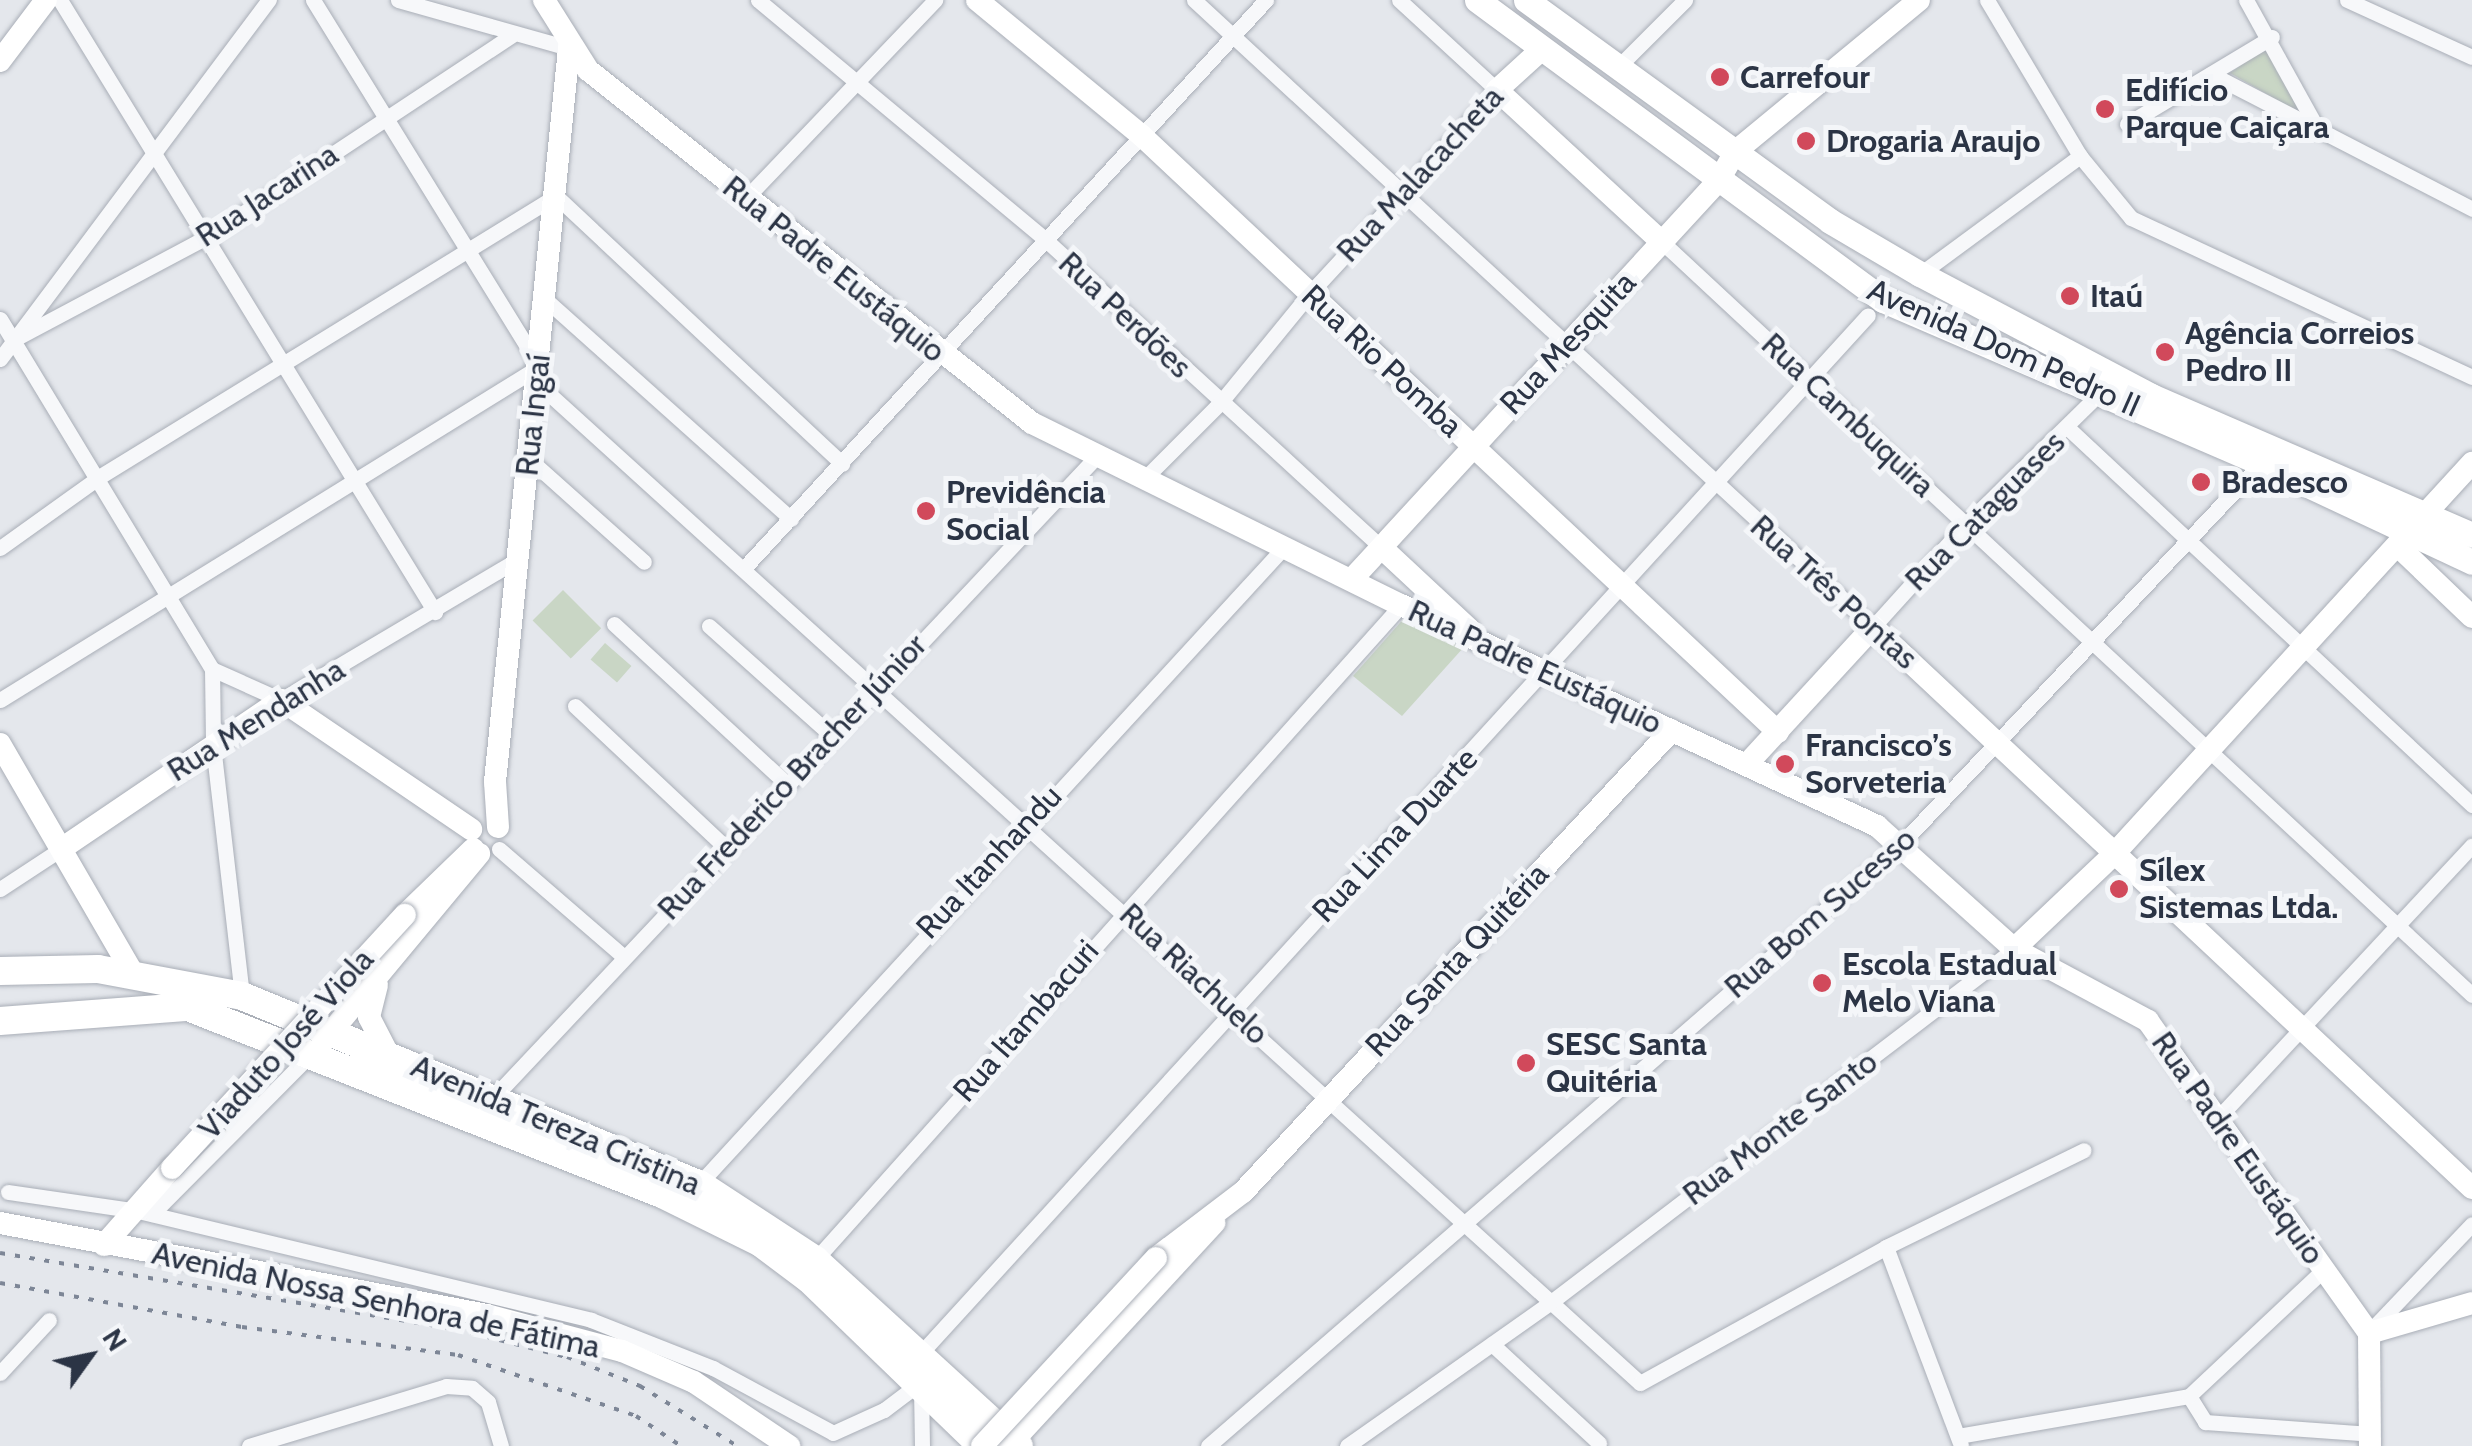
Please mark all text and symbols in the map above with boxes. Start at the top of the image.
place label: Carrefour [1740,58,1870,96]
marker: Carrefour [1709,66,1731,88]
place label: Edifício Parque Caiçara [2125,72,2329,147]
street label: Rua Malacacheta [1329,78,1511,270]
marker: Edifício Parque Caiçara [2094,98,2116,120]
place label: Drogaria Araujo [1826,122,2040,160]
marker: Drogaria Araujo [1795,130,1817,152]
street label: Rua Jacarina [189,135,345,255]
street label: Rua Padre Eustáquio [715,168,953,370]
street label: Rua Perdões [1051,244,1199,386]
street label: Rua Mesquita [1492,264,1644,422]
street label: Avenida Dom Pedro II [1862,271,2146,425]
street label: Rua Rio Pomba [1294,277,1470,445]
place label: Itaú [2090,277,2143,315]
marker: Itaú [2059,285,2081,307]
place label: Agência Correios Pedro II [2185,315,2414,390]
street label: Rua Cambuquira [1754,325,1942,505]
marker: Agência Correios Pedro II [2154,341,2176,363]
street label: Rua Ingaí [508,352,558,478]
street label: Rua Cataguases [1897,423,2073,599]
place label: Bradesco [2221,463,2348,501]
marker: Bradesco [2190,471,2212,493]
place label: Previdência Social [946,474,1106,549]
marker: Previdência Social [915,500,937,522]
street label: Rua Três Pontas [1743,507,1925,677]
street label: Rua Padre Eustáquio [1402,592,1668,742]
street label: Rua Frederico Bracher Júnior [650,626,934,928]
street label: Rua Mendanha [160,650,352,790]
place label: Francisco’s Sorveteria [1805,727,1952,802]
street label: Rua Lima Duarte [1305,740,1485,930]
marker: Francisco’s Sorveteria [1774,753,1796,775]
street label: Rua Itanhandu [908,778,1070,946]
street label: Rua Bom Sucesso [1717,820,1923,1006]
place label: Sílex Sistemas Ltda. [2139,852,2338,927]
street label: Rua Santa Quitéria [1358,855,1556,1065]
marker: Sílex Sistemas Ltda. [2108,878,2130,900]
street label: Rua Riachuelo [1112,895,1276,1053]
street label: Rua Itambacuri [945,932,1107,1110]
street label: Viaduto José Viola [190,941,382,1147]
place label: Escola Estadual Melo Viana [1842,946,2057,1021]
marker: Escola Estadual Melo Viana [1811,972,1833,994]
street label: Rua Padre Eustáquio [2143,1024,2333,1272]
place label: SESC Santa Quitéria [1546,1026,1707,1101]
street label: Rua Monte Santo [1675,1042,1885,1214]
street label: Avenida Tereza Cristina [406,1047,706,1203]
marker: SESC Santa Quitéria [1515,1052,1537,1074]
street label: Avenida Nossa Senhora de Fátima [149,1234,603,1366]
north arrow [40,1306,140,1406]
text: N [96,1322,135,1357]

